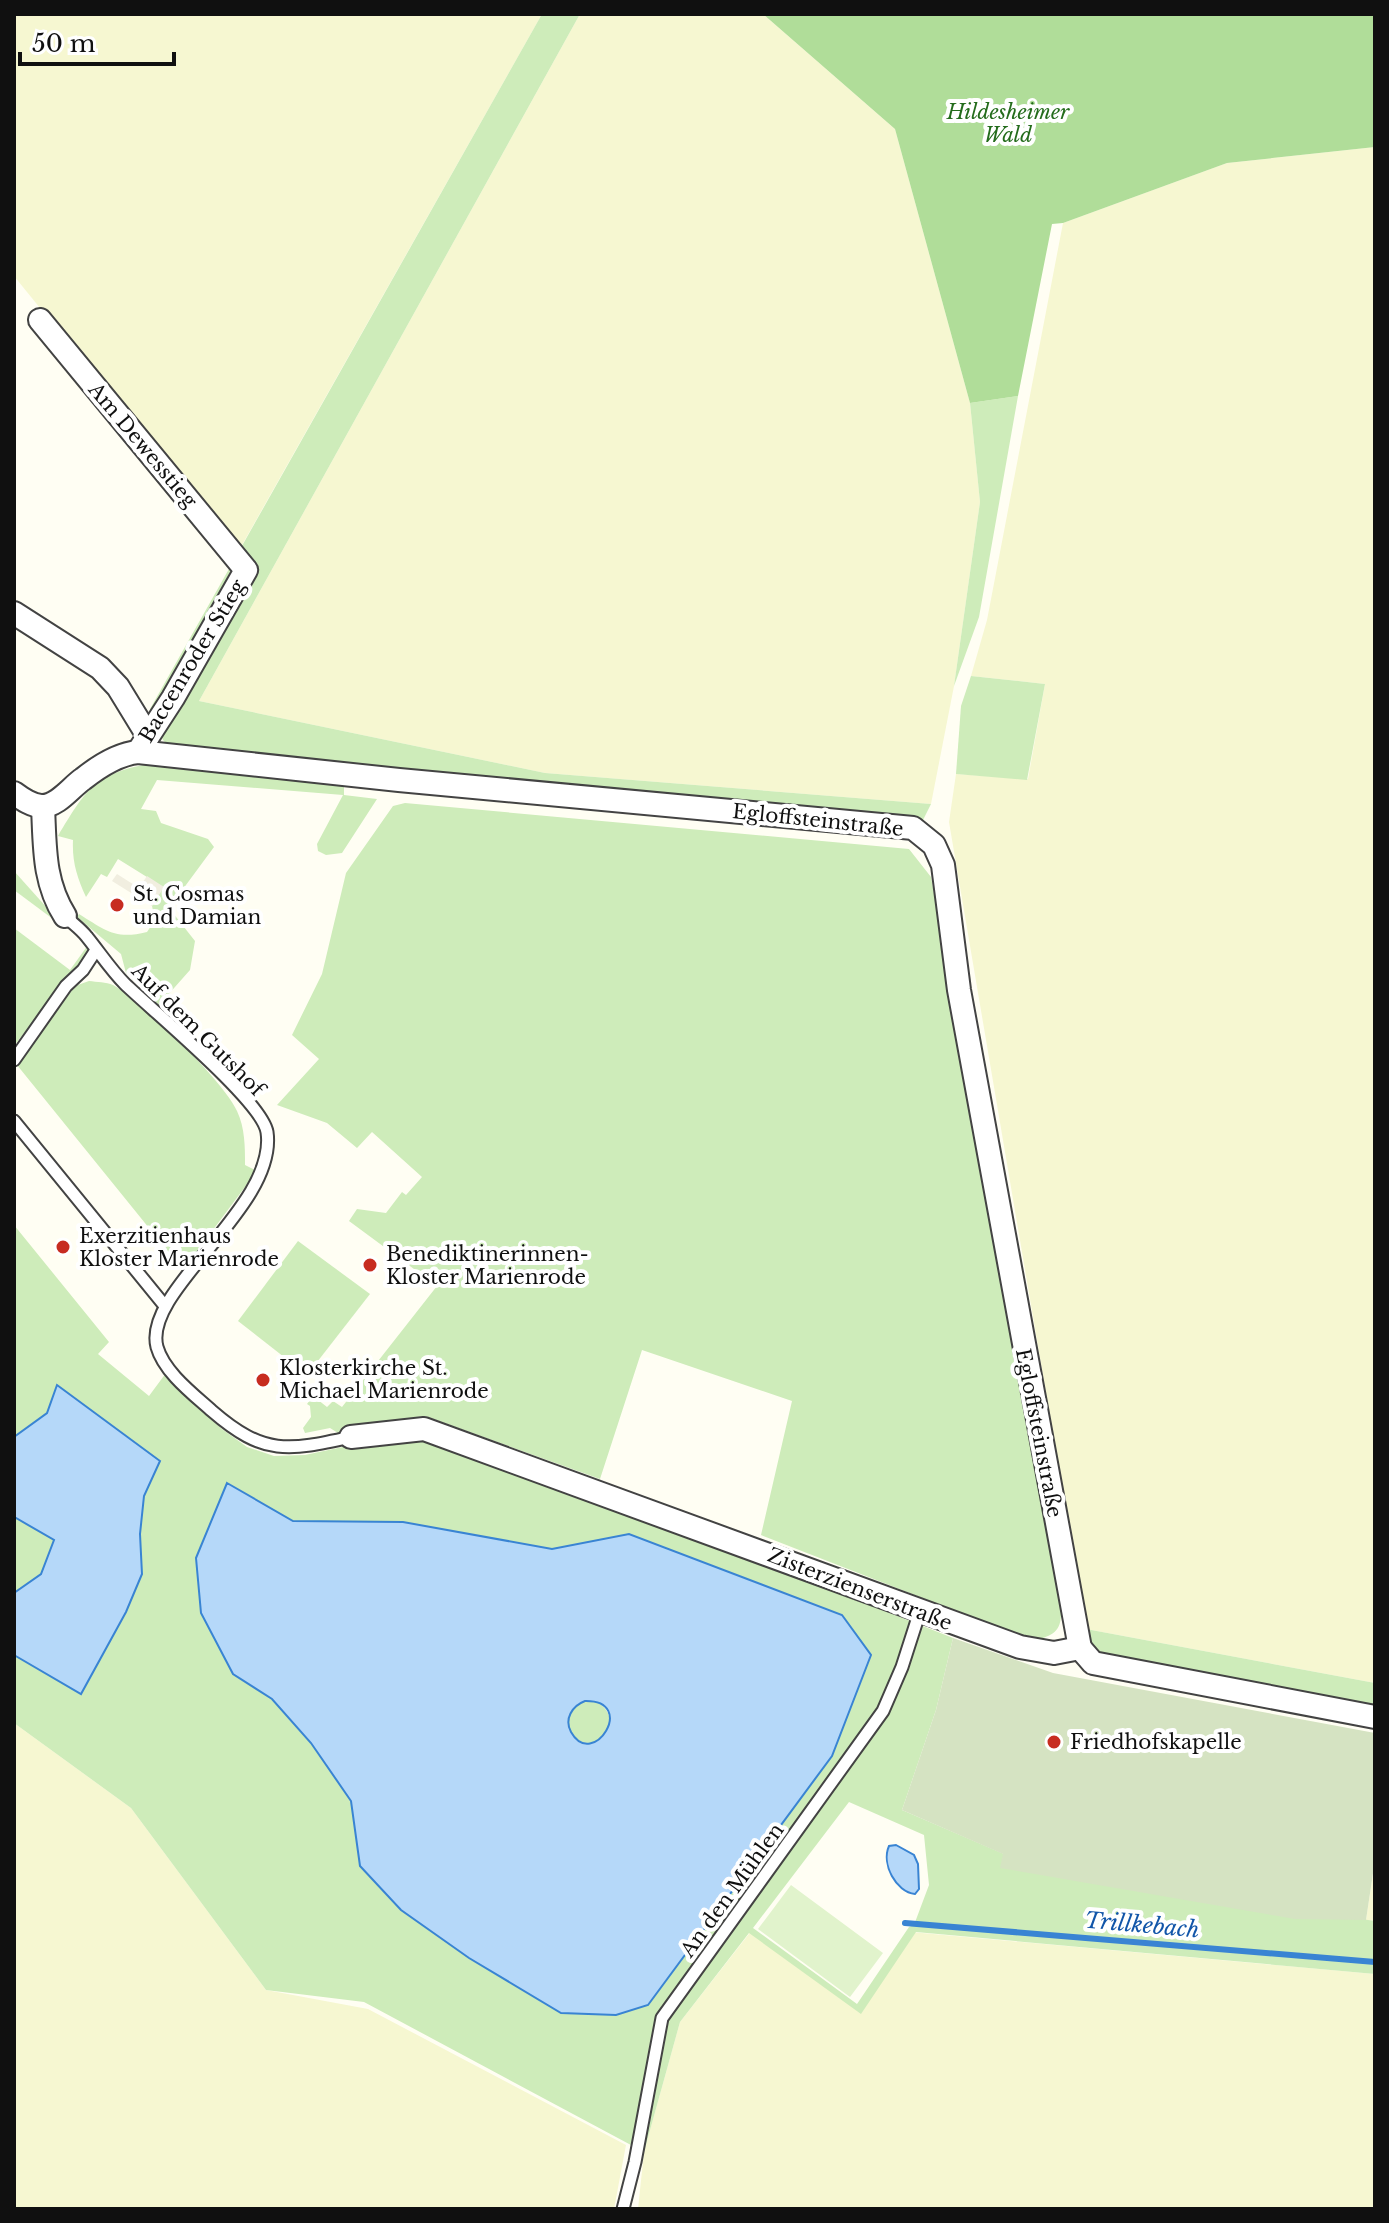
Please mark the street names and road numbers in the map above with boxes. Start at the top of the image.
street label: Am Dewesstieg [83,377,203,513]
street label: Baccenroder Stieg [134,574,251,747]
street label: Egloffsteinstraße [731,799,905,841]
street label: Auf dem Gutshof [126,958,271,1103]
street label: Egloffsteinstraße [1011,1346,1067,1520]
street label: Zisterzienserstraße [764,1543,956,1635]
street label: An den Mühlen [675,1818,789,1962]

